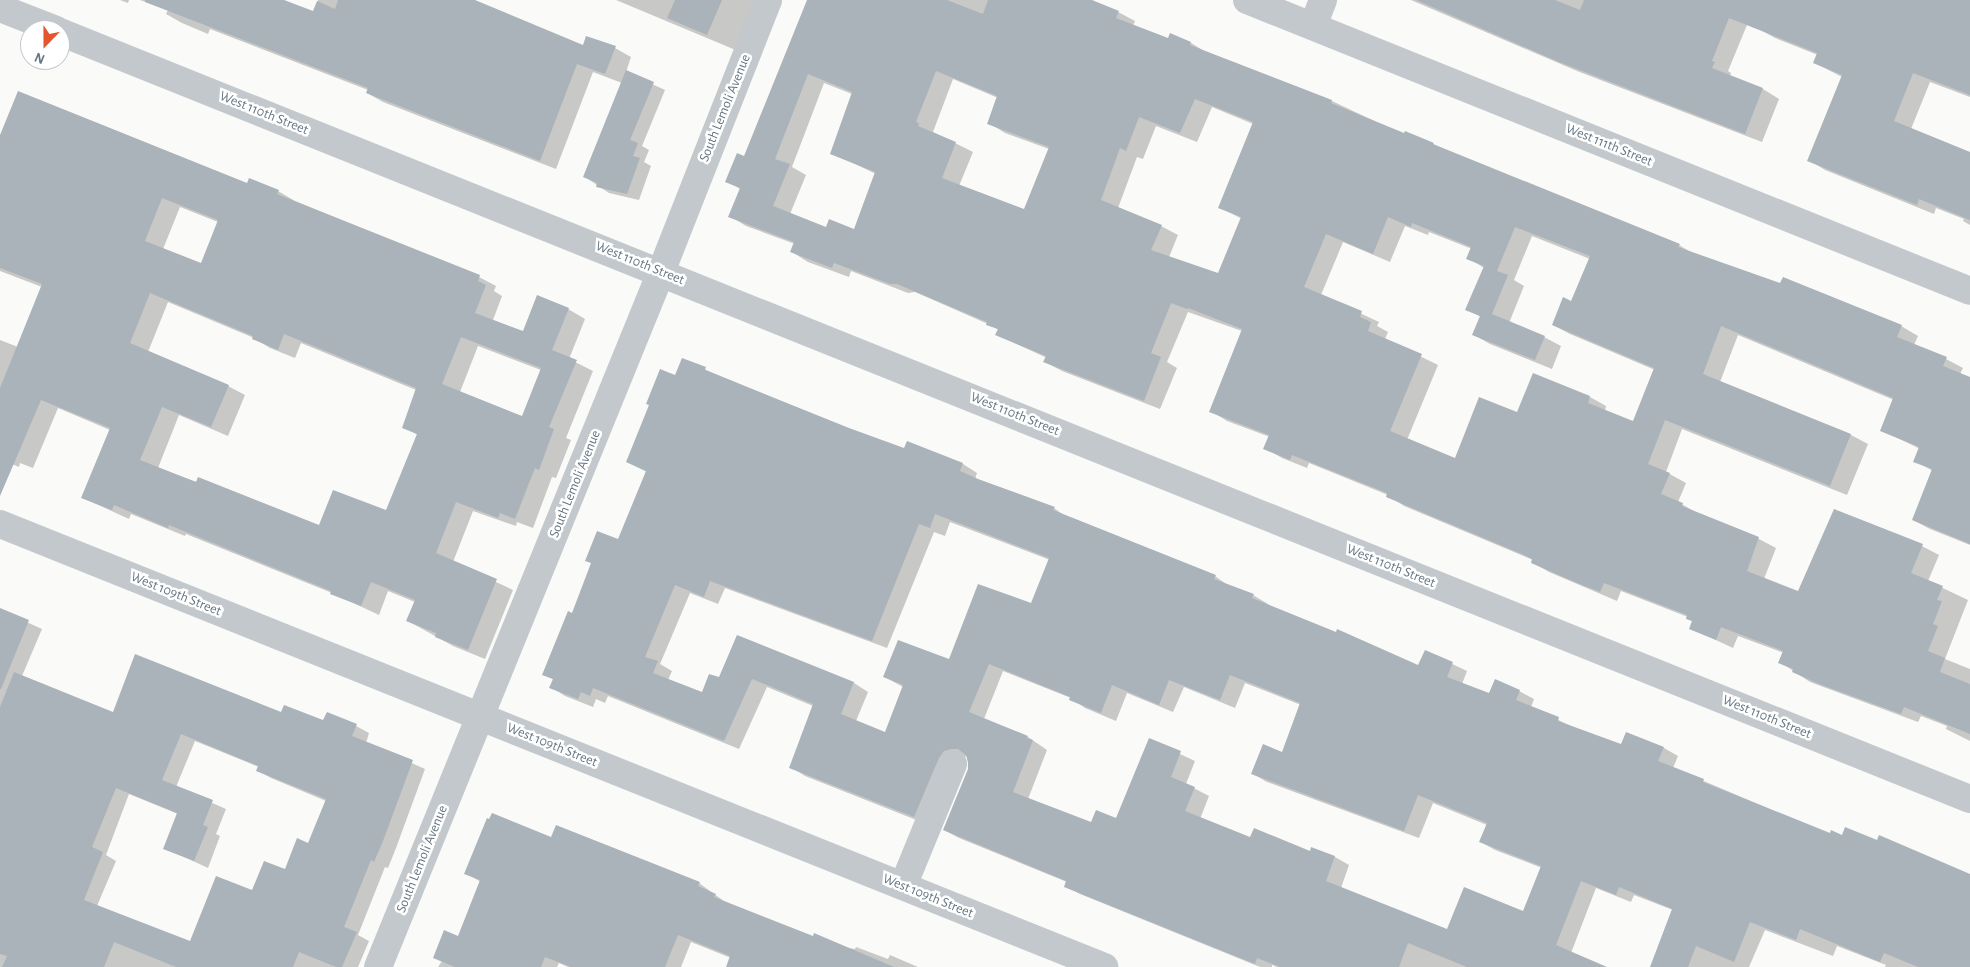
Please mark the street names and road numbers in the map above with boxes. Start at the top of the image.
street label: South Lemoli Avenue [696,52,754,164]
street label: West 110th Street [217,88,311,138]
street label: West 111th Street [1563,120,1655,170]
street label: West 110th Street [593,238,687,288]
street label: West 110th Street [968,389,1062,439]
street label: South Lemoli Avenue [546,428,604,540]
street label: West 110th Street [1344,541,1438,591]
street label: West 109th Street [128,568,224,620]
street label: West 110th Street [1720,692,1814,742]
street label: West 109th Street [504,719,600,771]
street label: South Lemoli Avenue [393,803,451,915]
street label: West 109th Street [880,870,976,922]

